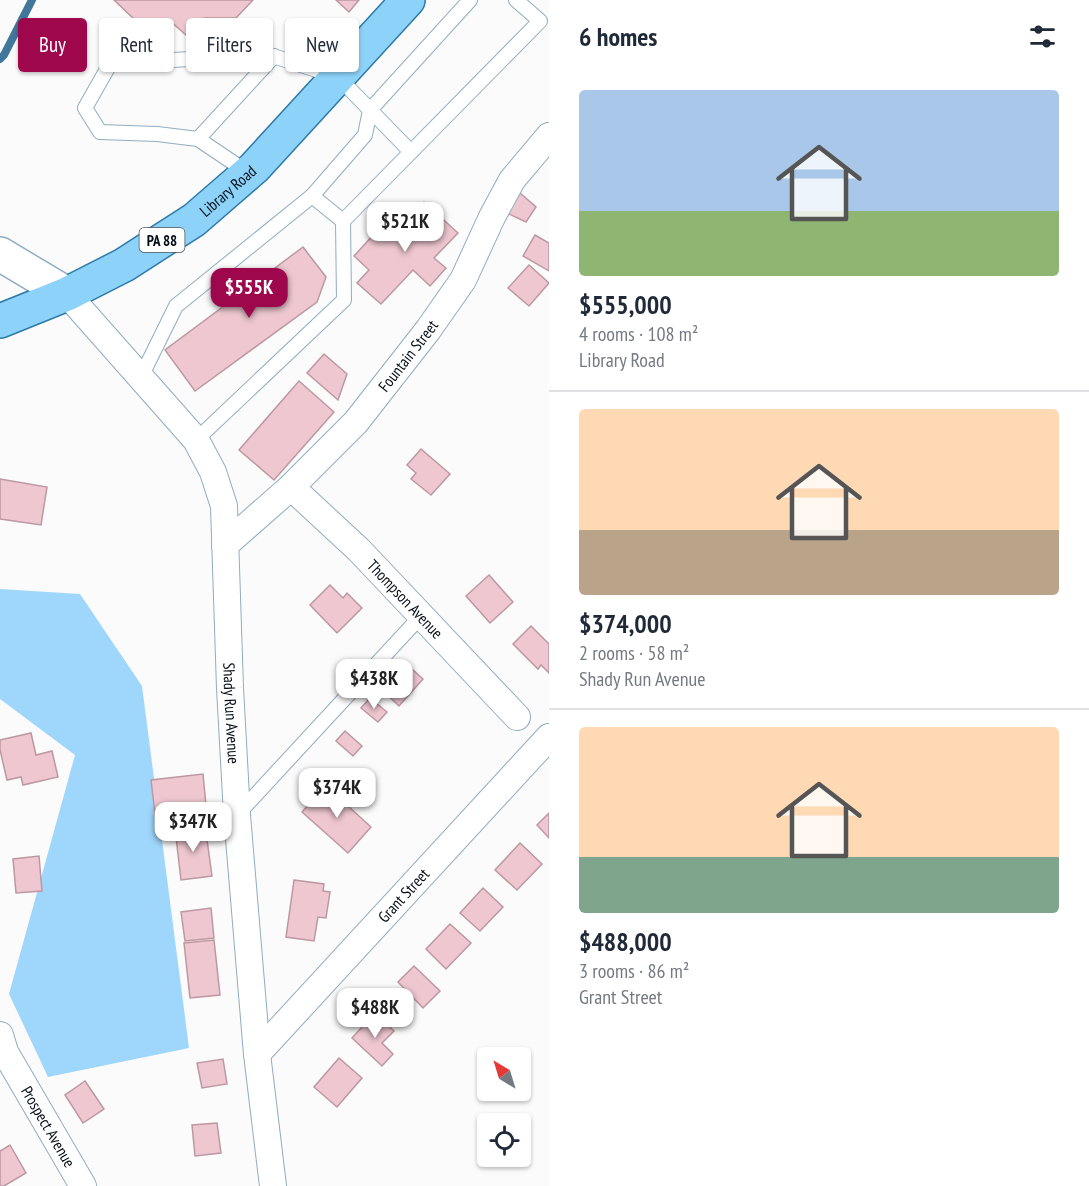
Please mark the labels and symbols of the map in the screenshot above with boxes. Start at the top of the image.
street label: Library Road [195,161,260,221]
pin: $521K [363,202,447,253]
road number: PA 88 [140,228,184,252]
pin: $555K [207,268,291,319]
street label: Fountain Street [374,316,442,395]
street label: Thompson Avenue [363,555,447,643]
pin: $438K [332,659,416,710]
street label: Shady Run Avenue [219,662,244,764]
pin: $374K [295,768,379,819]
pin: $347K [151,802,235,853]
street label: Grant Street [373,863,434,926]
pin: $488K [333,988,417,1039]
north arrow [477,1047,531,1101]
street label: Prospect Avenue [17,1082,80,1171]

